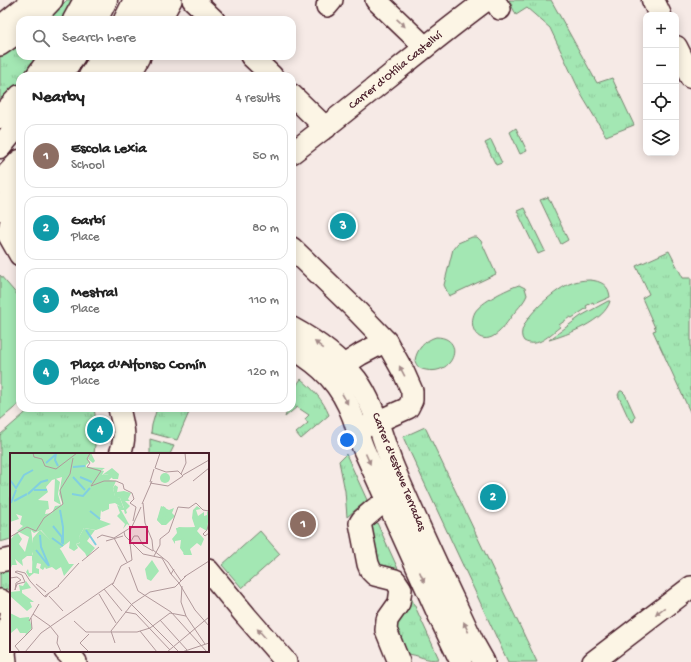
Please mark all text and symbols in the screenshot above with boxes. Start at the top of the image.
map controls [643,12,679,156]
button: + [643,12,679,48]
search box [16,16,296,60]
one-way arrow [396,19,406,28]
icon: search [30,27,52,49]
text: Search here [62,29,136,47]
street label: Carrer d'Otília Castellví [346,29,446,113]
button: − [643,48,679,84]
button: locate [643,84,679,120]
text: Nearby [32,88,85,108]
text: 4 results [236,91,280,106]
button: layers [643,120,679,156]
text: Escola Lexia [71,140,147,158]
text: 1 [43,149,49,164]
text: 50 m [252,149,279,164]
text: School [71,158,105,173]
pin: 3 [330,211,356,241]
text: Garbí [71,212,105,230]
text: 2 [43,221,49,236]
text: 80 m [252,221,279,236]
text: Place [71,230,99,245]
text: Mestral [71,284,118,302]
text: 3 [43,293,49,308]
text: 110 m [249,293,279,308]
text: Place [71,302,99,317]
one-way arrow [313,341,324,349]
text: Plaça d'Alfonso Comín [71,356,206,374]
text: 4 [43,365,49,380]
text: 120 m [248,365,279,380]
one-way arrow [399,365,406,377]
text: Place [71,374,99,389]
one-way arrow [341,393,348,405]
street label: Carrer d'Esteve Terradas [368,411,428,534]
pin: 4 [87,415,113,445]
your location [337,430,357,450]
inset map [10,453,209,652]
one-way arrow [365,453,371,464]
pin: 2 [480,482,506,512]
pin: 1 [290,509,316,539]
one-way arrow [419,572,425,584]
one-way arrow [655,607,665,615]
one-way arrow [463,622,469,633]
one-way arrow [256,628,265,638]

